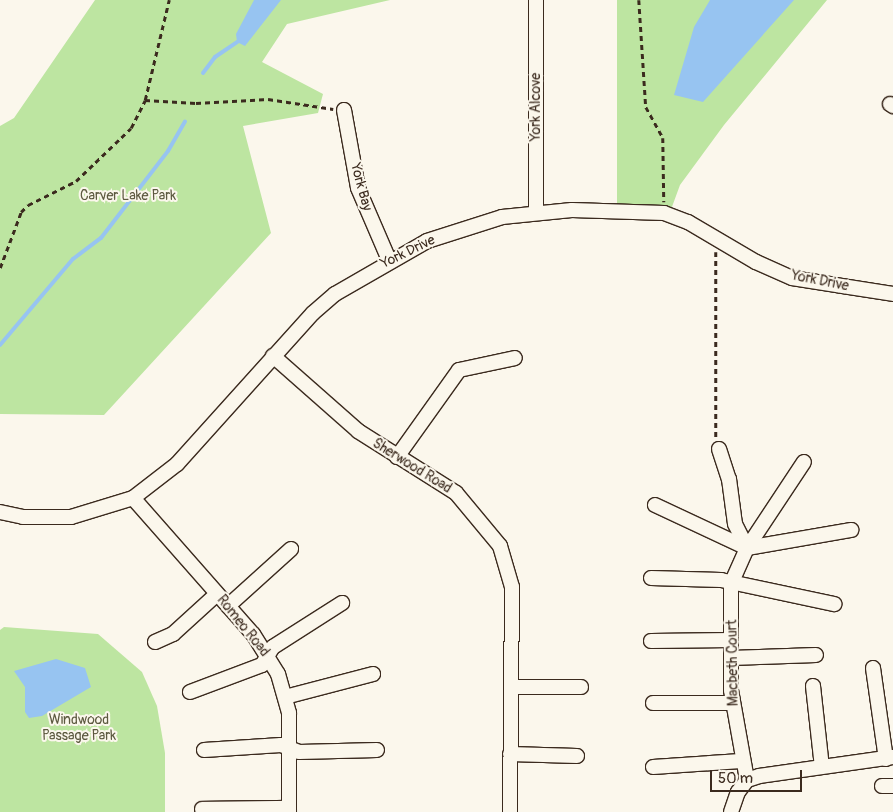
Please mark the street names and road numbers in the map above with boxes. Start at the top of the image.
street label: York Alcove [528,73,544,141]
street label: York Bay [347,161,375,213]
street label: York Drive [378,232,438,272]
street label: York Drive [790,267,850,295]
street label: Sherwood Road [369,435,455,497]
street label: Romeo Road [213,592,273,660]
street label: Macbeth Court [724,620,742,706]

